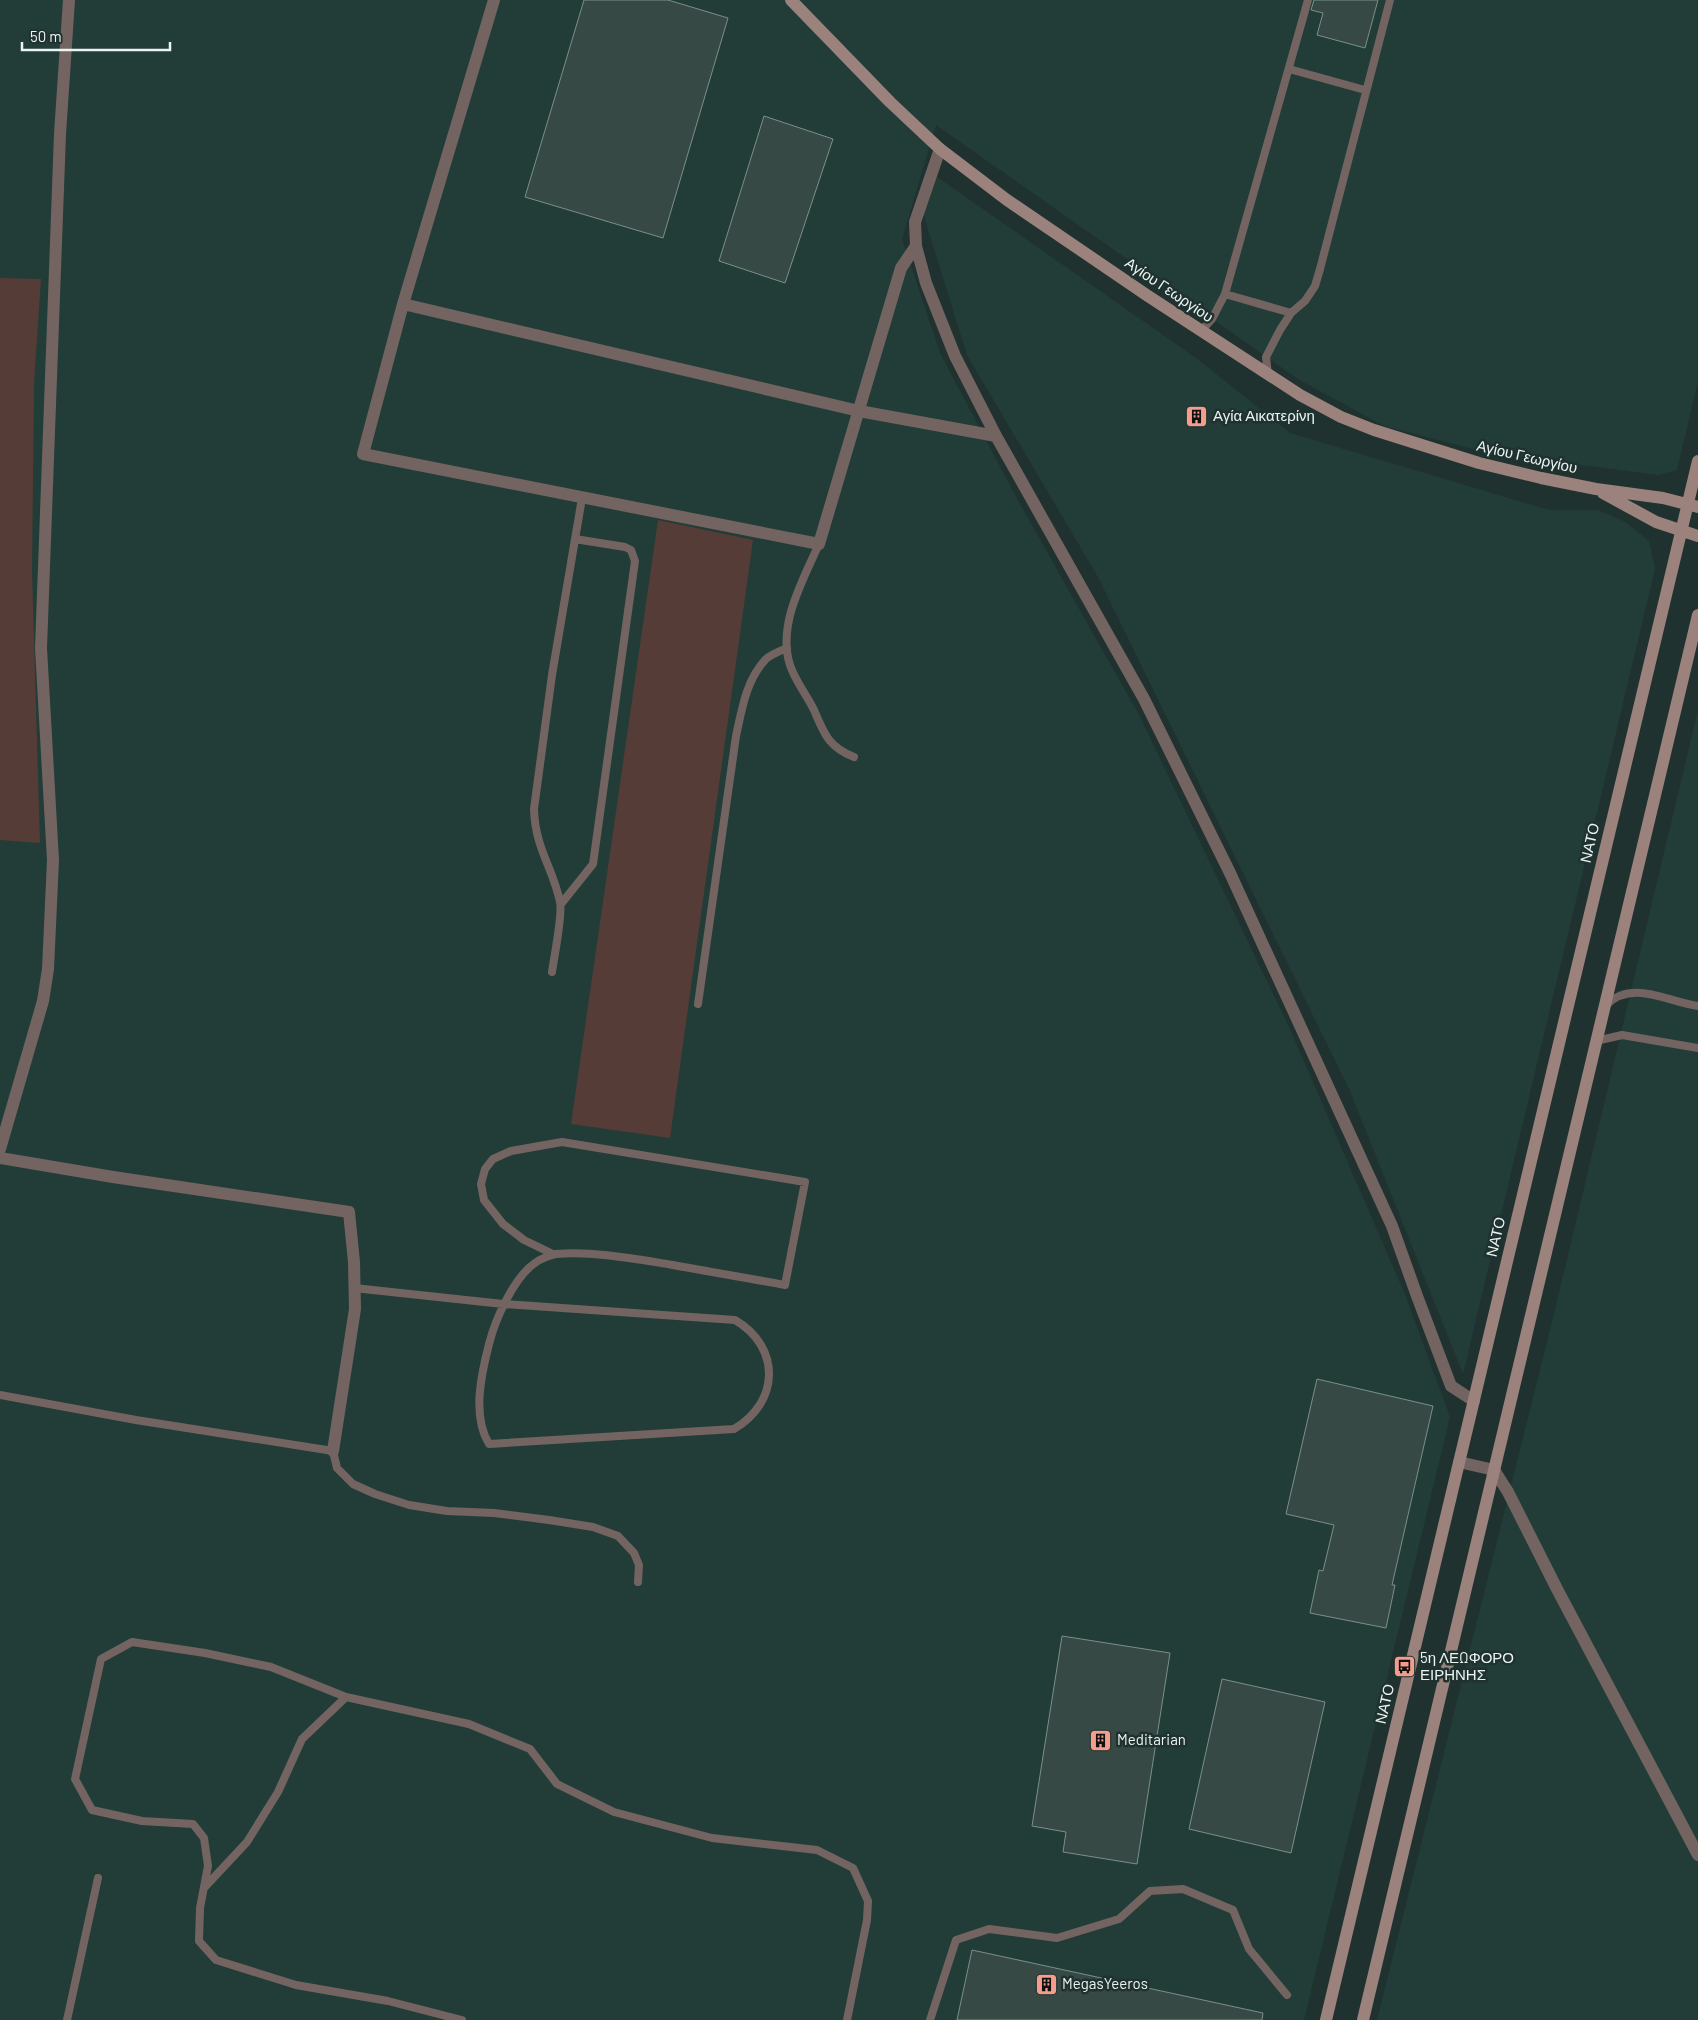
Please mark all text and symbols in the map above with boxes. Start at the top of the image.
scale bar [22,20,170,52]
text: 50 m [30,27,62,45]
street label: Αγίου Γεωργίου [1122,253,1217,325]
building icon: Αγία Αικατερίνη [1185,404,1209,428]
place label: Αγία Αικατερίνη [1213,406,1315,424]
street label: Αγίου Γεωργίου [1475,436,1579,476]
street label: ΝΑΤΟ [1576,821,1602,864]
street label: ΝΑΤΟ [1482,1215,1508,1258]
place label: 5η ΛΕΩΦΟΡΟ ΕΙΡΗΝΗΣ [1420,1648,1514,1683]
bus stop icon: 5η ΛΕΩΦΟΡΟ ΕΙΡΗΝΗΣ [1392,1655,1416,1679]
street label: ΝΑΤΟ [1371,1682,1397,1725]
building icon: Meditarian [1089,1728,1113,1752]
place label: Meditarian [1117,1730,1186,1748]
building icon: MegasYeeros [1034,1972,1058,1996]
place label: MegasYeeros [1062,1974,1148,1992]

